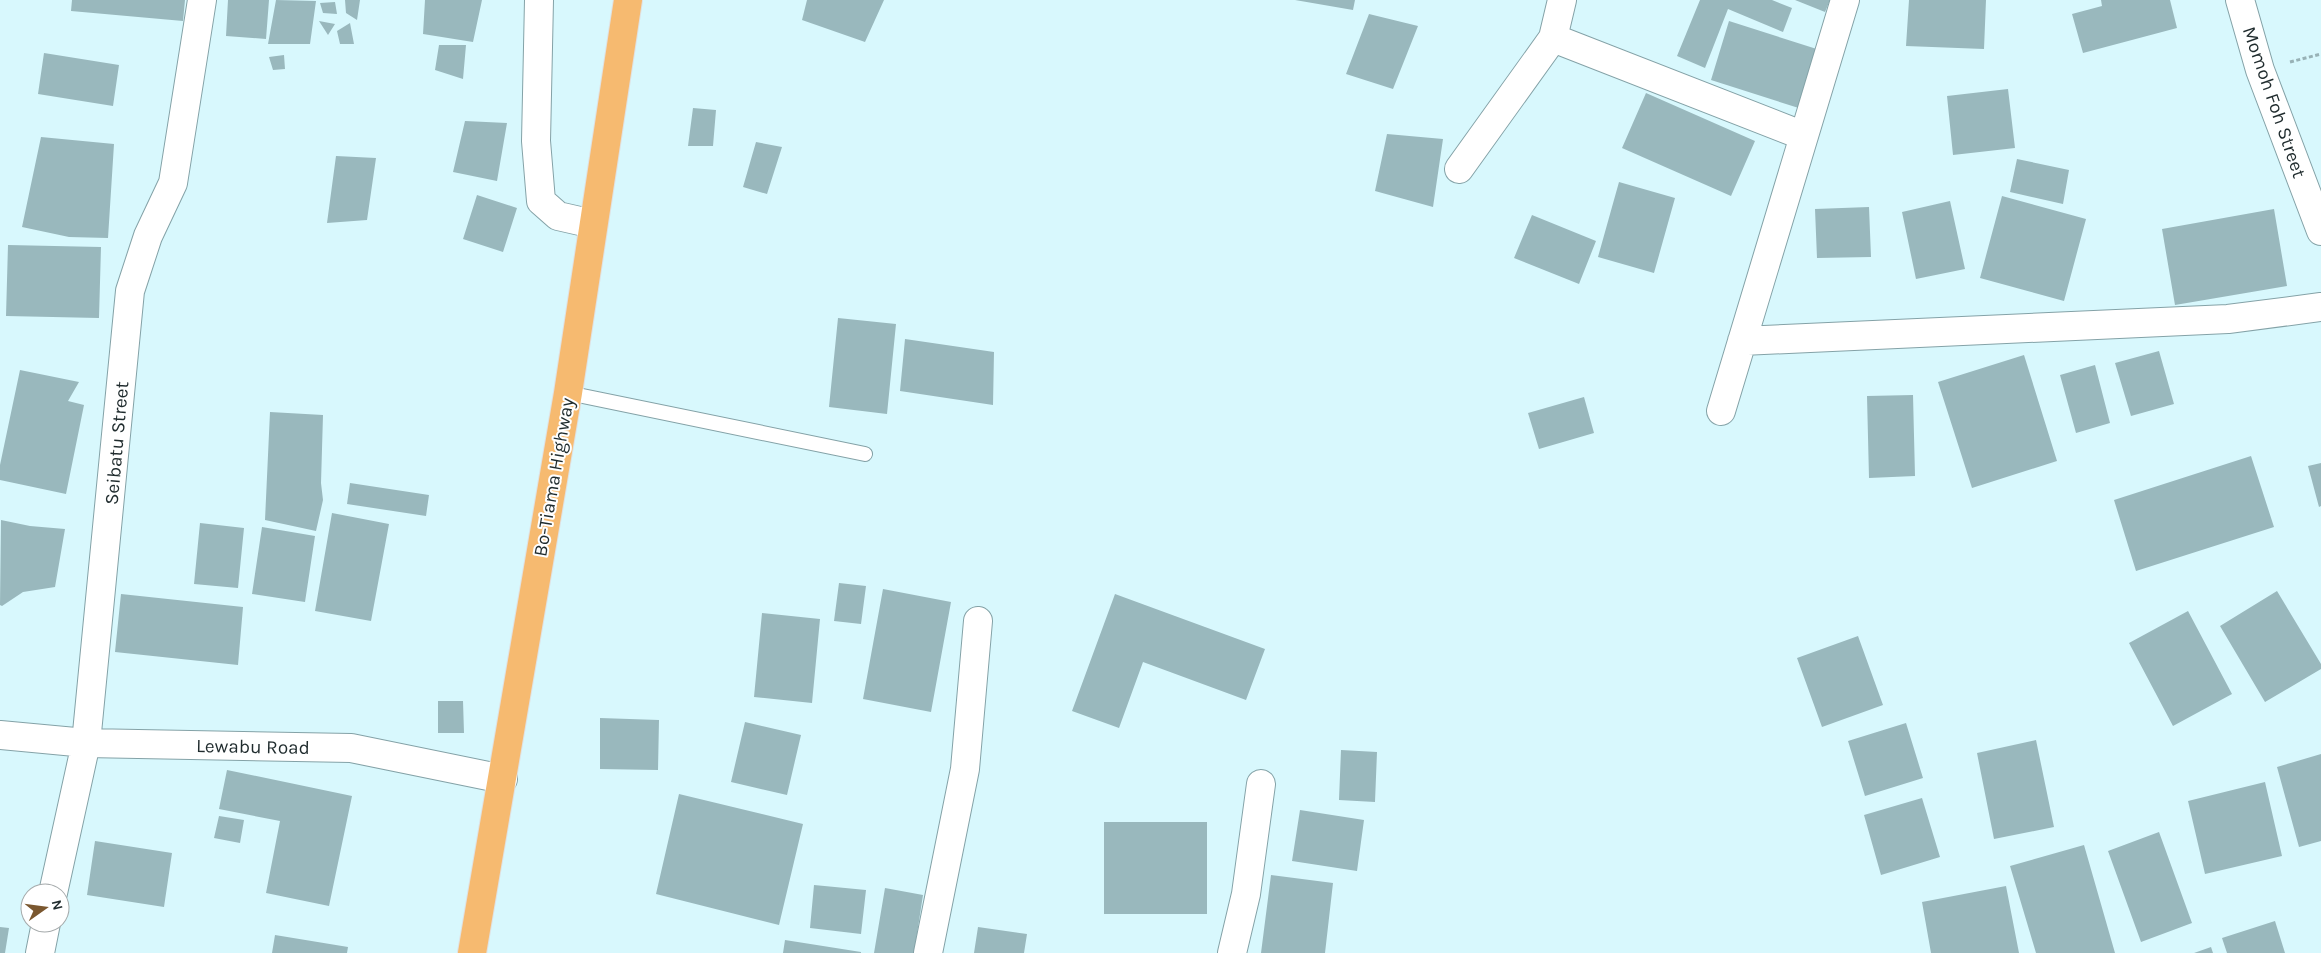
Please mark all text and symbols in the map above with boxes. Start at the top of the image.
street label: Momoh Foh Street [2238,24,2310,181]
street label: Seibatu Street [101,380,133,506]
street label: Bo-Tiama Highway [529,396,579,558]
street label: Lewabu Road [196,735,310,759]
north arrow [20,883,70,933]
text: N [48,898,67,912]

